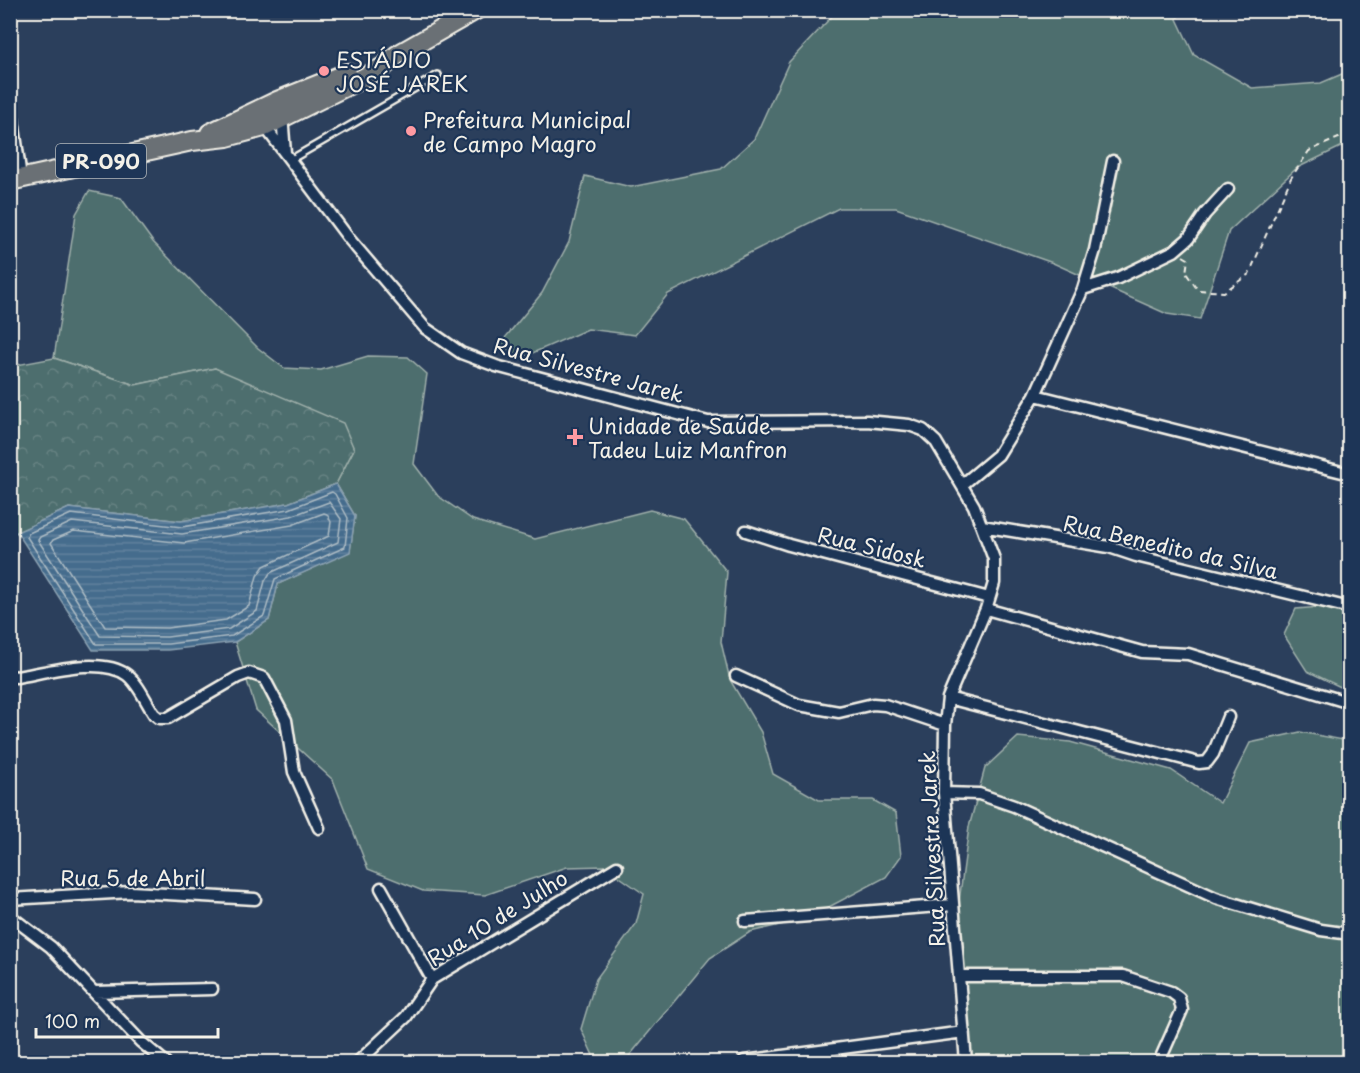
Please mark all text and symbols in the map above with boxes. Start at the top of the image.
place label: ESTÁDIO JOSÉ JAREK [336,43,468,99]
marker: ESTÁDIO JOSÉ JAREK [317,64,331,78]
place label: Prefeitura Municipal de Campo Magro [423,103,631,159]
marker: Prefeitura Municipal de Campo Magro [404,124,418,138]
road number: PR-090 [56,144,146,178]
street label: Rua Silvestre Jarek [490,328,688,410]
place label: Unidade de Saúde Tadeu Luiz Manfron [588,409,787,465]
marker: Unidade de Saúde Tadeu Luiz Manfron [566,428,584,446]
street label: Rua Benedito da Silva [1060,506,1282,586]
street label: Rua Sidosk [815,517,929,575]
street label: Rua Silvestre Jarek [910,750,952,948]
street label: Rua 5 de Abril [60,861,206,893]
street label: Rua 10 de Julho [421,861,573,973]
scale bar [36,1001,218,1039]
text: 100 m [45,1007,100,1034]

